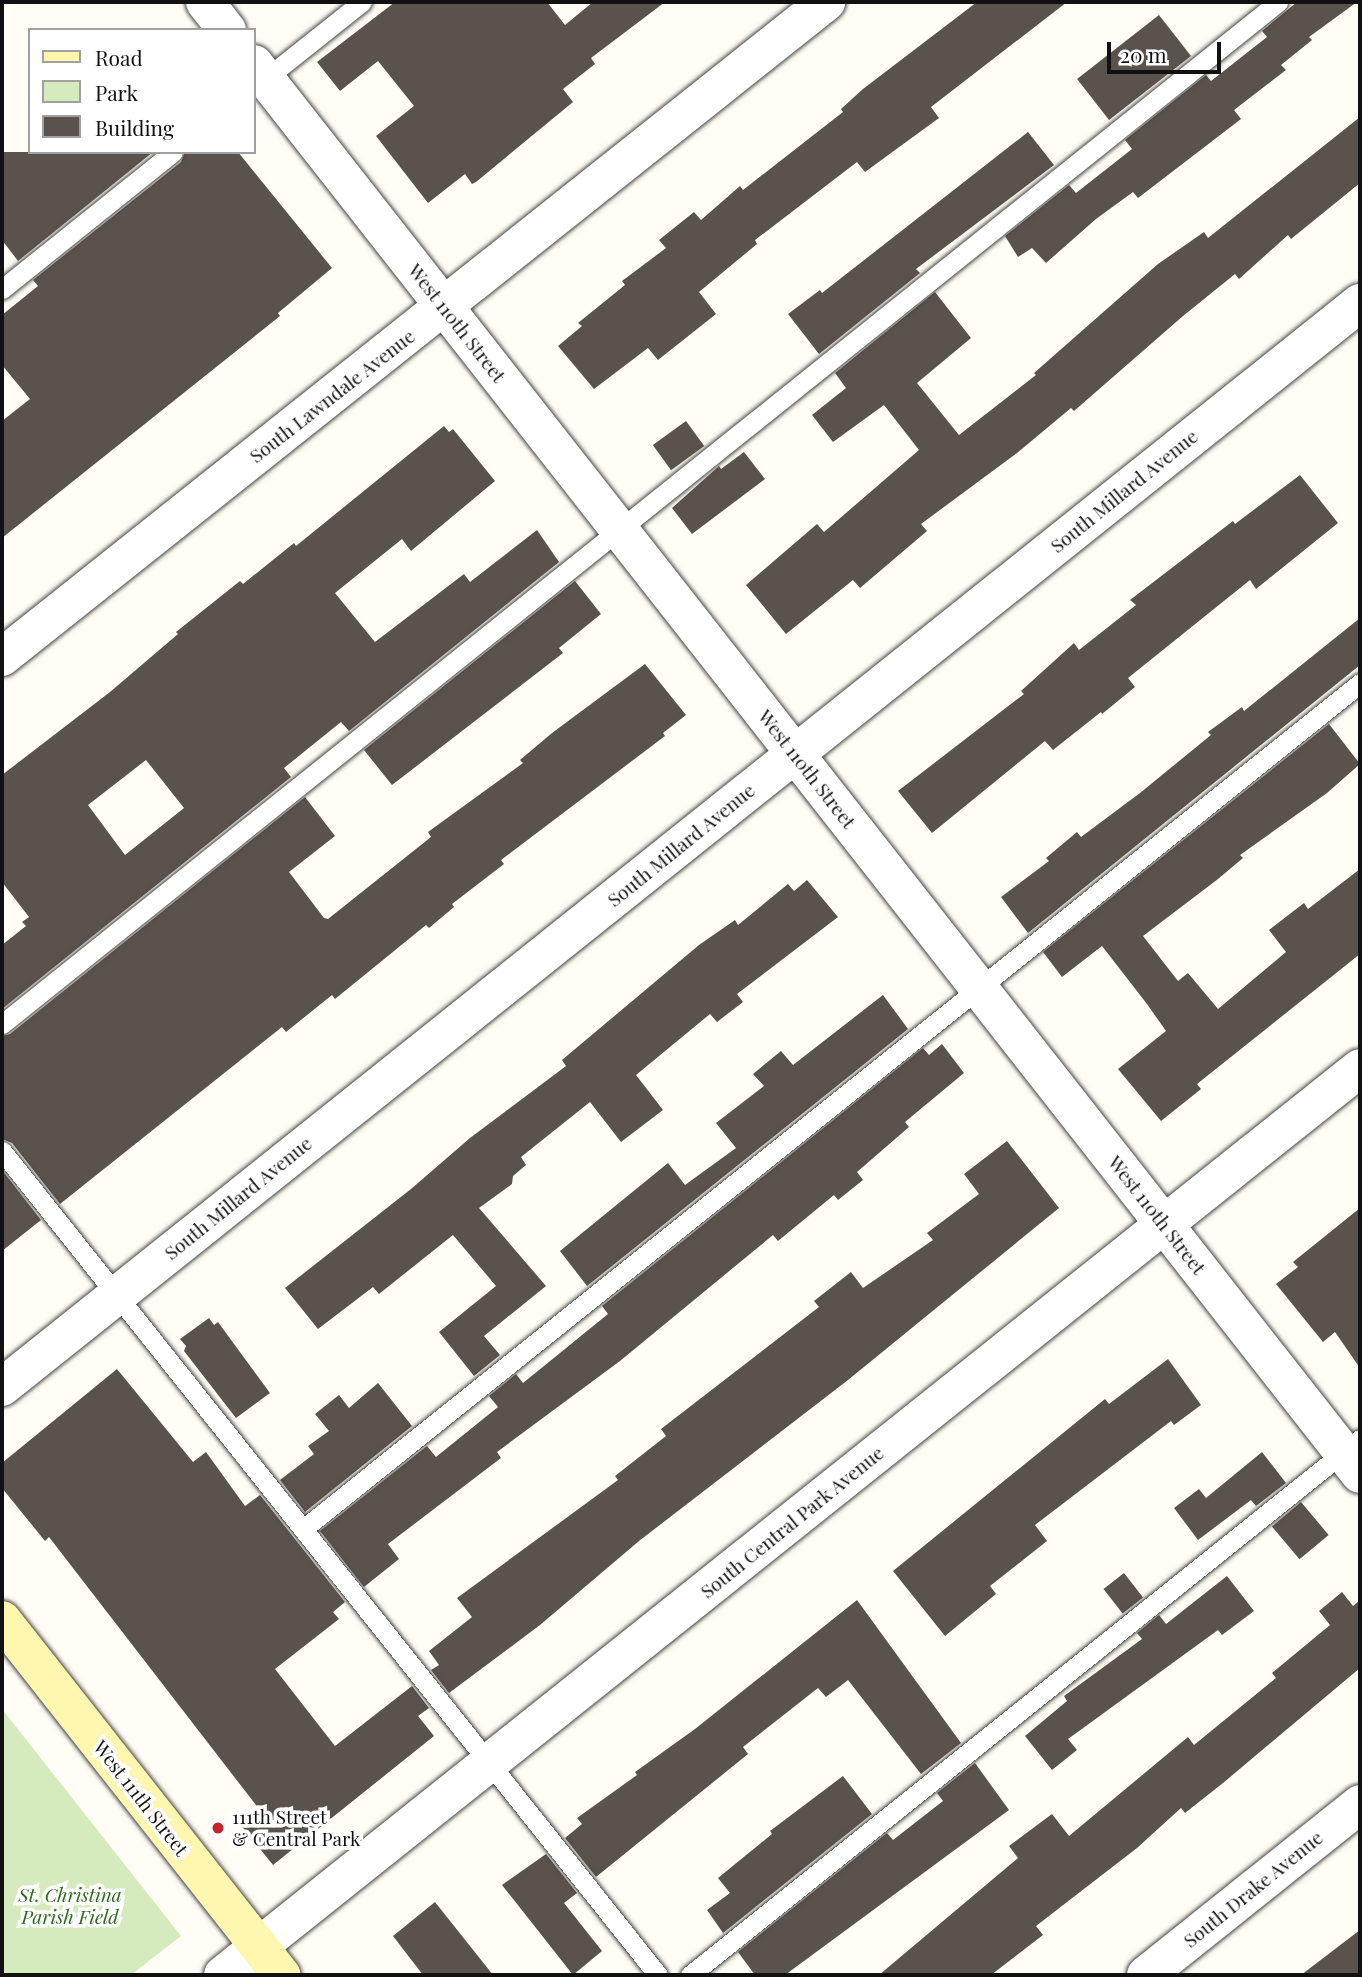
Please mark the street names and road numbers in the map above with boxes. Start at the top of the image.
street label: West 110th Street [404,259,510,387]
street label: South Lawndale Avenue [245,324,419,468]
street label: South Millard Avenue [1046,424,1202,558]
street label: West 110th Street [754,705,860,833]
street label: South Millard Avenue [603,778,759,912]
street label: South Millard Avenue [160,1131,316,1265]
street label: West 110th Street [1104,1151,1210,1279]
street label: South Central Park Avenue [696,1441,888,1603]
street label: West 111th Street [89,1736,193,1860]
street label: South Drake Avenue [1179,1826,1327,1952]

